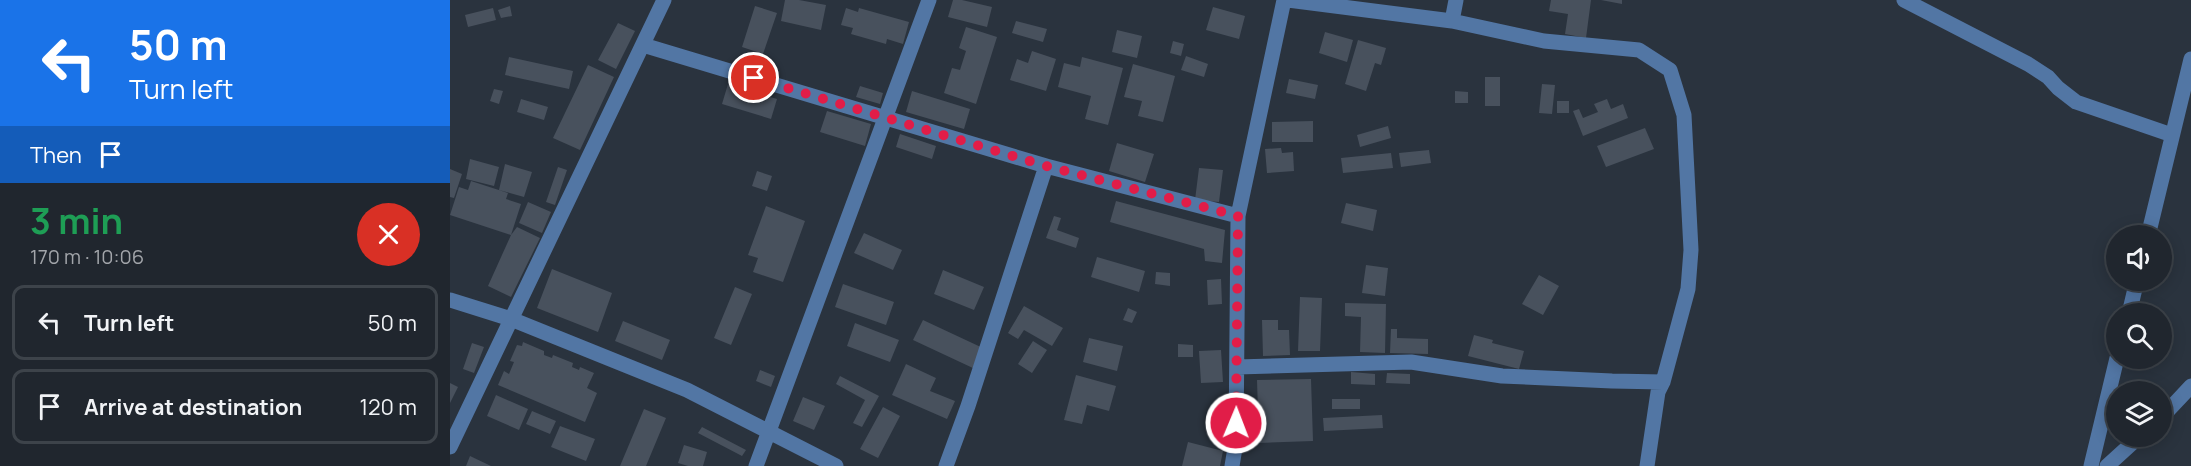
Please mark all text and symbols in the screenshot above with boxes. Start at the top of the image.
text: 50 m [129,15,227,73]
icon: left [30,24,108,102]
pin [728,52,779,103]
icon: arrive [737,61,770,94]
text: Turn left [129,70,233,107]
icon: arrive [94,138,127,171]
text: Then [30,140,82,170]
text: 3 min [30,196,123,245]
button: close [357,203,420,266]
map controls [2106,225,2172,447]
button: sound [2106,225,2172,291]
text: 170 m · 10:06 [30,243,144,270]
button: search [2106,303,2172,369]
icon: left [33,306,66,339]
text: Turn left [84,308,174,338]
text: 50 m [368,308,417,338]
button: layers [2106,381,2172,447]
icon: arrive [33,390,66,423]
position arrow [1204,391,1268,455]
text: Arrive at destination [84,392,302,422]
text: 120 m [359,392,417,422]

